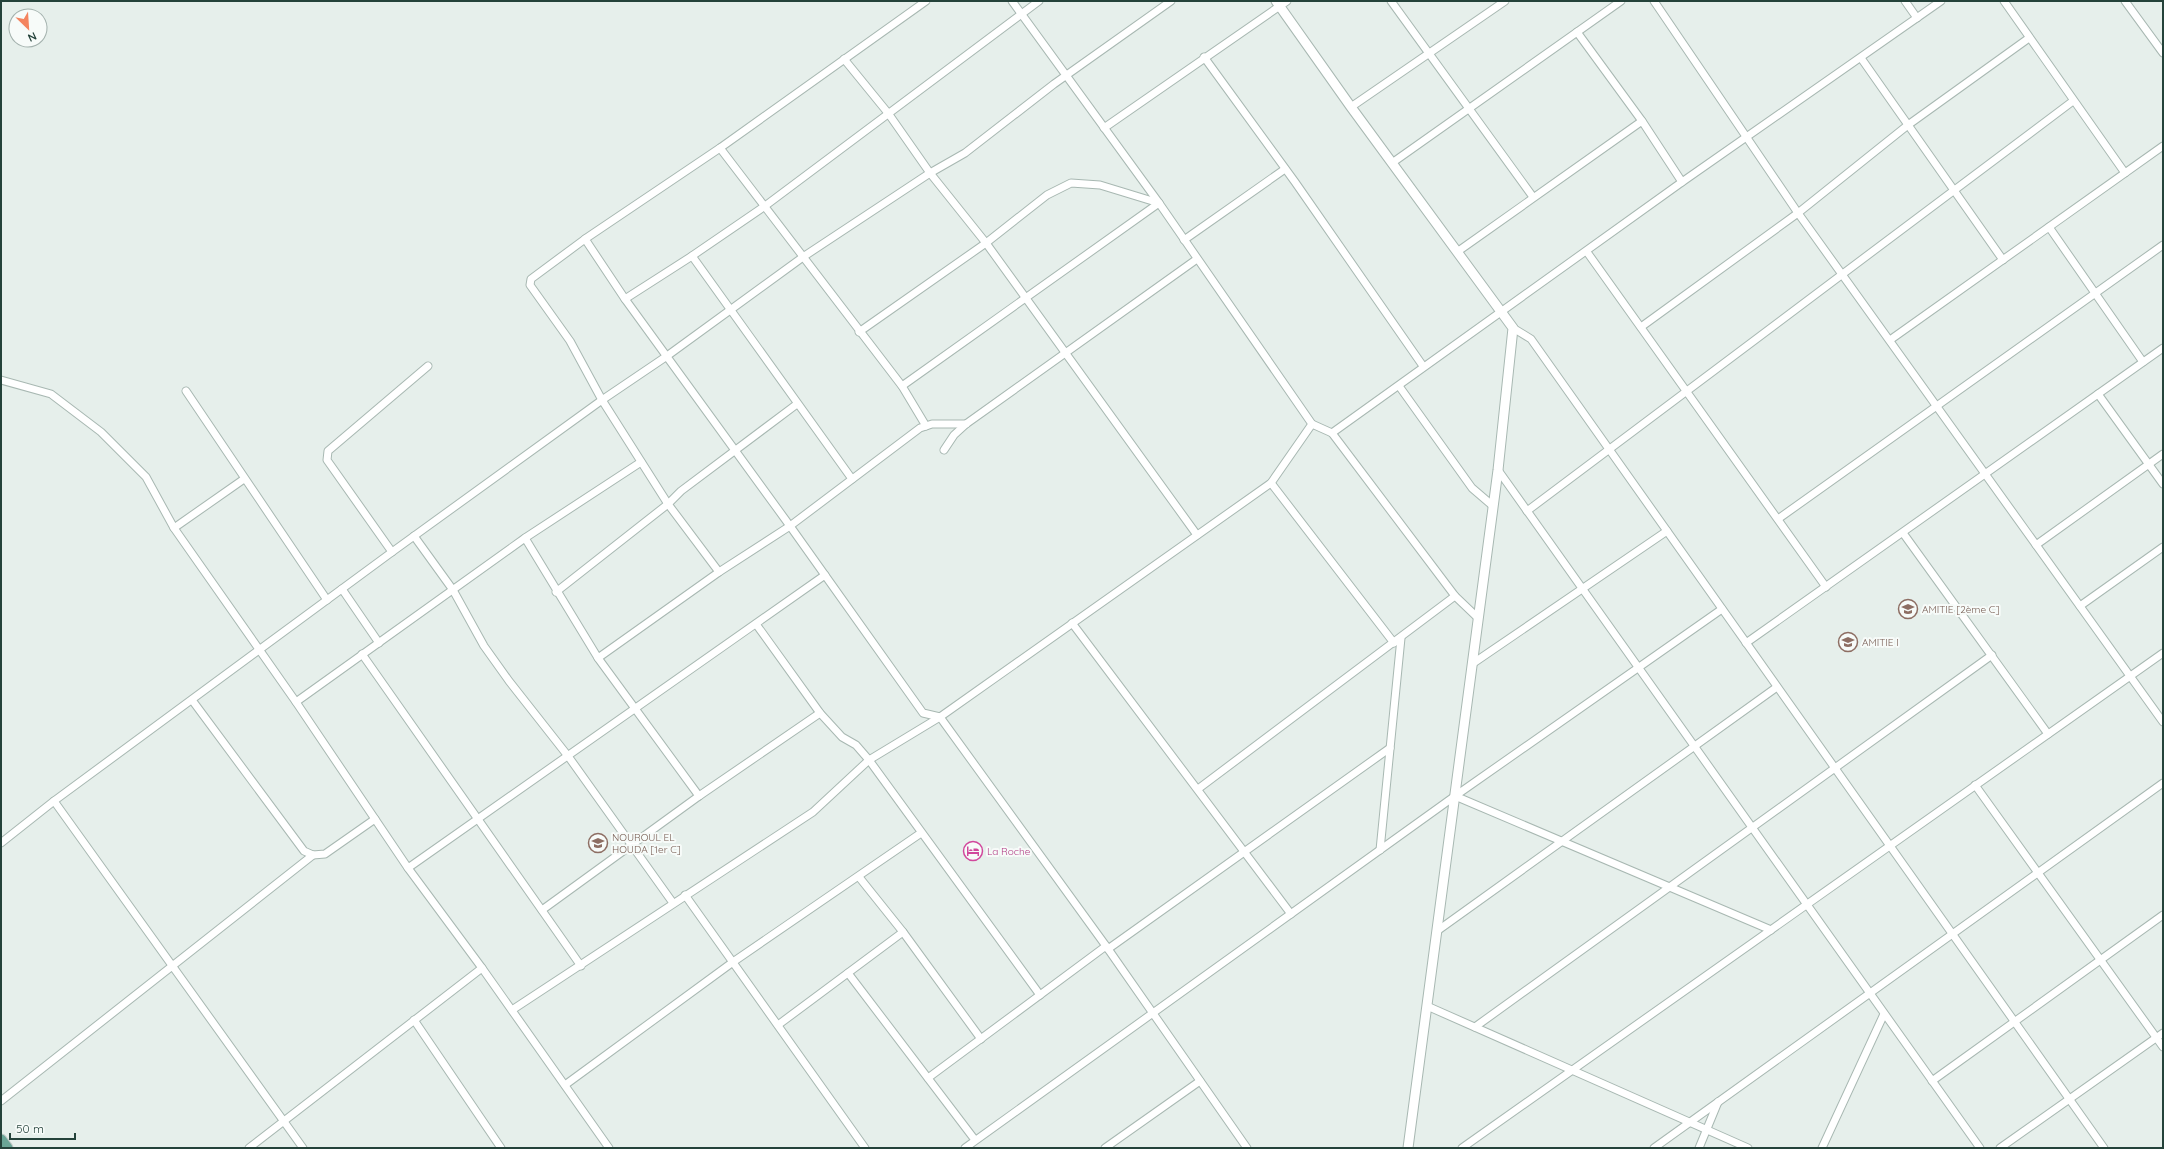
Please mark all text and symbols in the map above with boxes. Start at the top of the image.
north arrow [8,8,48,48]
text: N [26,29,39,45]
school or university icon: AMITIE [2ème C] [1897,598,1919,620]
place label: AMITIE [2ème C] [1922,603,1999,616]
school or university icon: AMITIE I [1837,631,1859,653]
place label: AMITIE I [1862,636,1899,649]
place label: NOUROUL EL HOUDA [1er C] [612,831,681,856]
school or university icon: NOUROUL EL HOUDA [1er C] [587,832,609,854]
hotel icon: La Roche [962,840,984,862]
place label: La Roche [987,845,1031,858]
scale bar [10,1115,75,1141]
text: 50 m [16,1121,44,1136]

